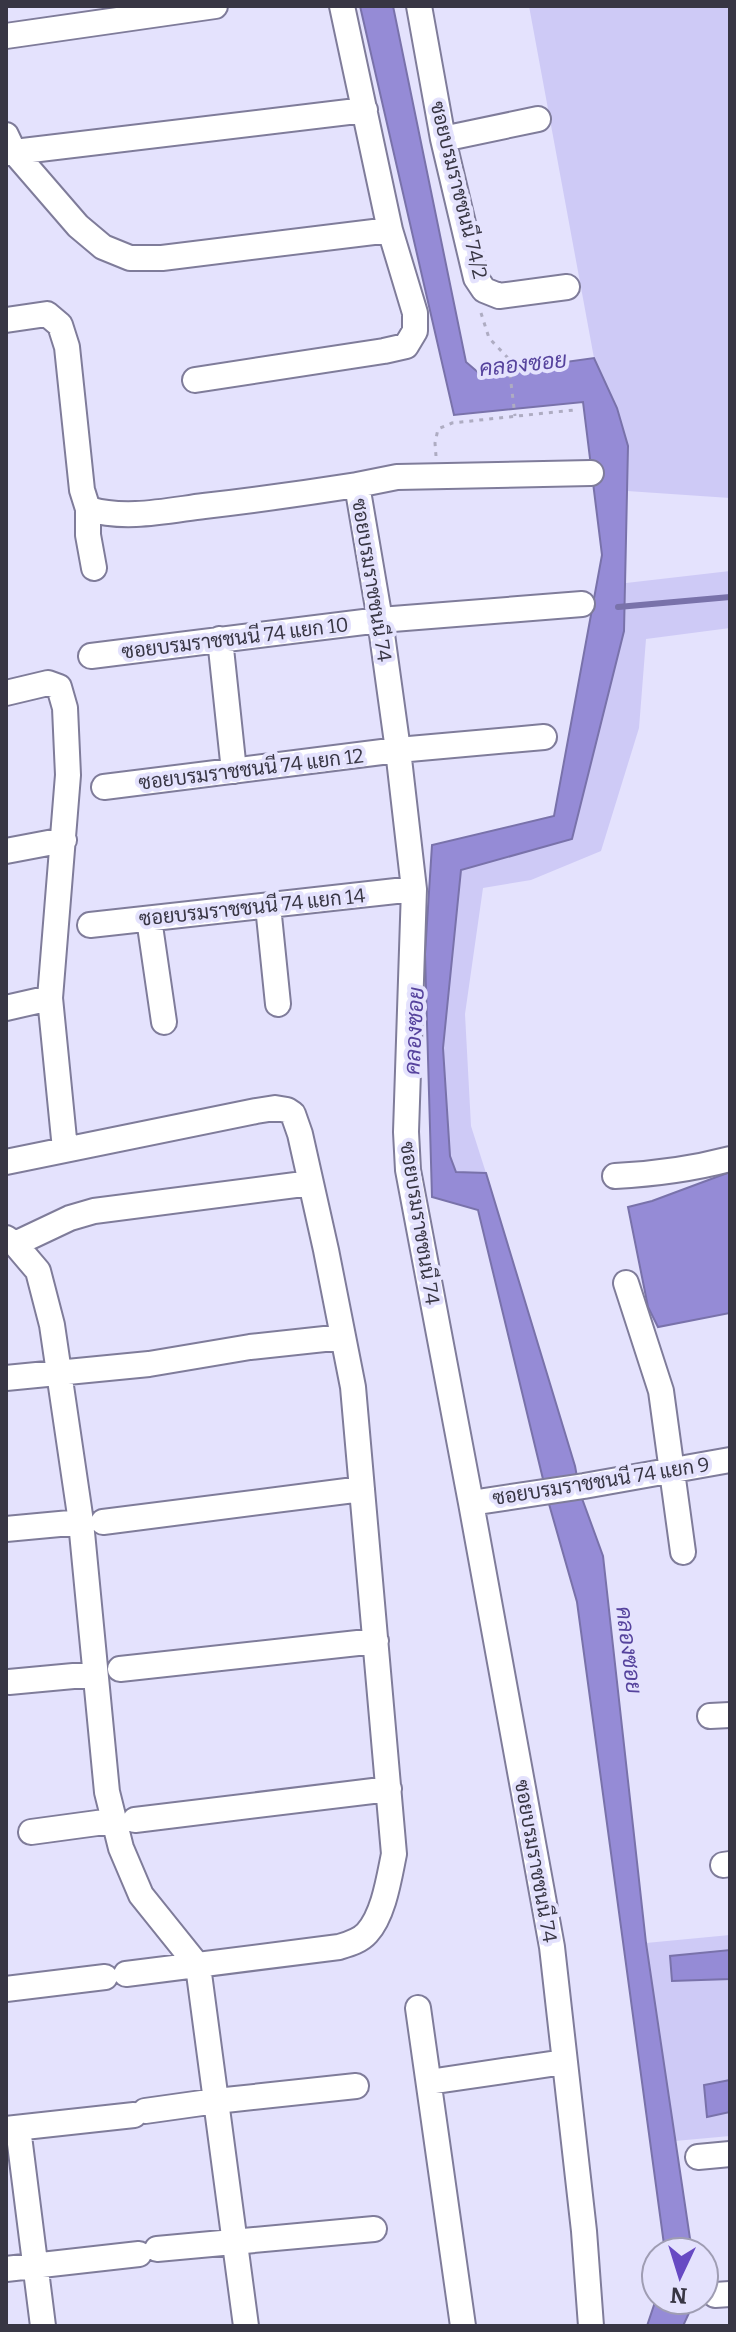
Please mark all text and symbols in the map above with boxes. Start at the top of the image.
street label: ซอยบรมราชชนนี 74/2 [425,98,494,281]
water label: คลองซอย [478,346,569,382]
street label: ซอยบรมราชชนนี 74 [347,497,398,664]
street label: ซอยบรมราชชนนี 74 แยก 10 [120,611,350,664]
street label: ซอยบรมราชชนนี 74 แยก 12 [137,742,365,795]
street label: ซอยบรมราชชนนี 74 แยก 14 [138,882,367,931]
water label: คลองซอย [398,986,430,1076]
street label: ซอยบรมราชชนนี 74 [395,1140,446,1307]
street label: ซอยบรมราชชนนี 74 แยก 9 [491,1451,711,1510]
water label: คลองซอย [610,1605,648,1696]
street label: ซอยบรมราชชนนี 74 [510,1778,563,1945]
north arrow [640,2236,720,2316]
text: N [669,2281,688,2310]

